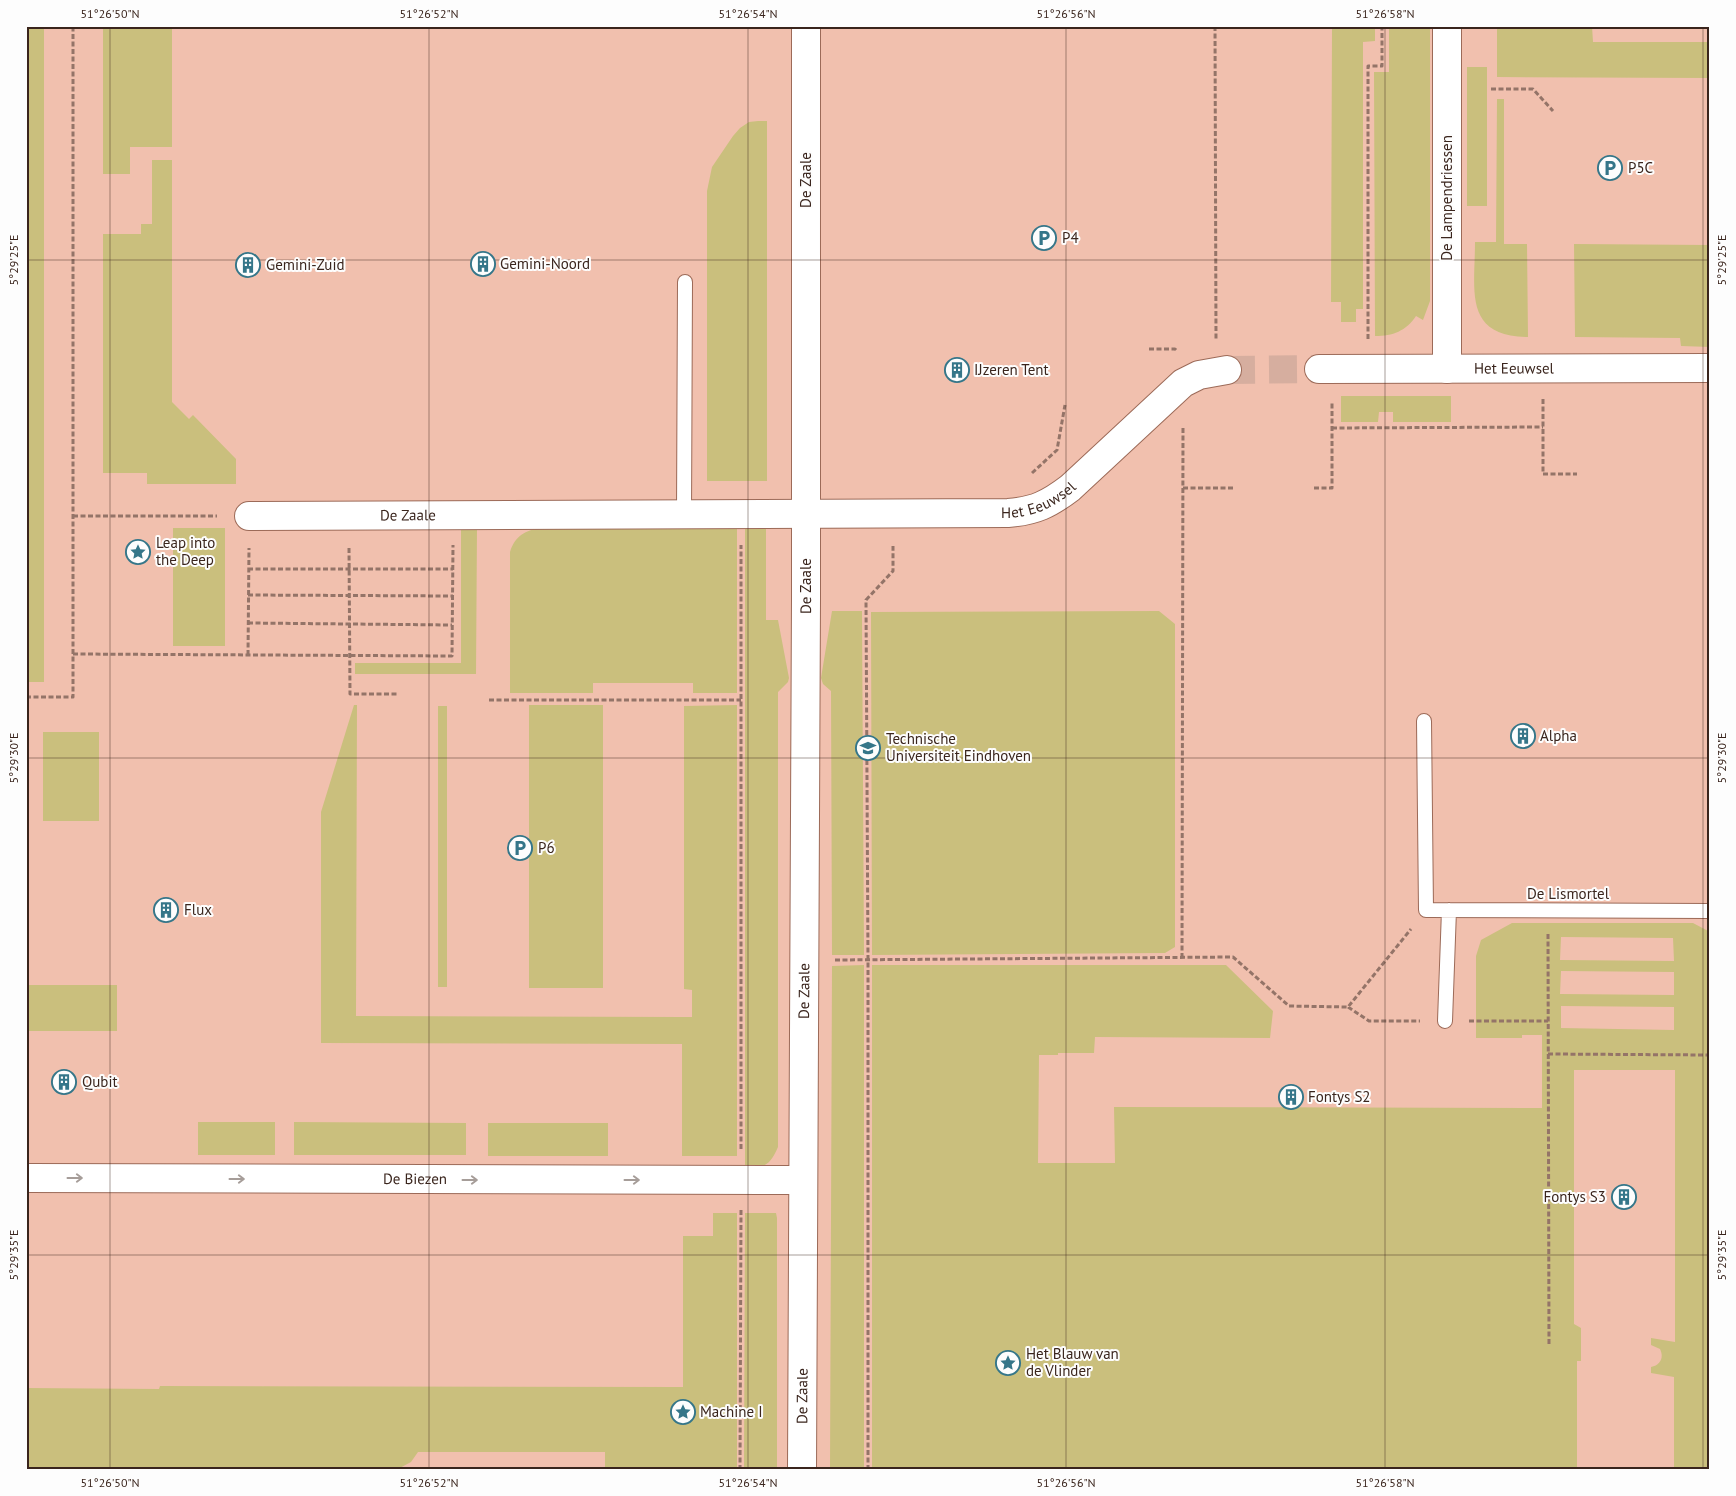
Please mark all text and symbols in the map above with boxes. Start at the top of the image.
text: 51°26'50"N [80,6,140,21]
text: 51°26'52"N [399,6,459,21]
text: 51°26'54"N [718,6,778,21]
text: 51°26'56"N [1036,6,1096,21]
text: 51°26'58"N [1355,6,1415,21]
street label: De Lampendriessen [1437,135,1456,261]
street label: De Zaale [796,152,815,208]
parking icon: P5C [1597,155,1623,181]
place label: P5C [1628,158,1653,177]
parking icon: P4 [1031,225,1057,251]
place label: P4 [1062,228,1079,247]
text: 5°29'25"E [6,235,21,285]
text: 5°29'25"E [1714,235,1729,285]
building icon: Gemini-Noord [470,251,496,277]
building icon: Gemini-Zuid [235,252,261,278]
place label: Gemini-Noord [500,254,590,273]
place label: Gemini-Zuid [266,255,345,274]
building icon: IJzeren Tent [944,357,970,383]
street label: Het Eeuwsel [1474,358,1555,378]
place label: IJzeren Tent [974,360,1049,379]
street label: Het Eeuwsel [1001,477,1080,522]
street label: De Zaale [380,505,436,524]
place label: Leap into the Deep [156,533,215,569]
place icon: Leap into the Deep [125,539,151,565]
street label: De Zaale [796,558,815,614]
building icon: Alpha [1510,723,1536,749]
place label: Alpha [1540,726,1577,745]
place label: Technische Universiteit Eindhoven [886,729,1031,765]
text: 5°29'30"E [6,733,21,783]
text: 5°29'30"E [1714,733,1729,783]
school or university icon: Technische Universiteit Eindhoven [855,735,881,761]
parking icon: P6 [507,835,533,861]
place label: P6 [538,838,555,857]
street label: De Lismortel [1527,884,1610,903]
building icon: Flux [153,897,179,923]
place label: Flux [184,900,212,919]
street label: De Zaale [794,963,813,1019]
building icon: Qubit [51,1069,77,1095]
place label: Qubit [82,1072,118,1091]
building icon: Fontys S2 [1278,1084,1304,1110]
place label: Fontys S2 [1308,1087,1371,1106]
street label: De Biezen [383,1169,447,1188]
one-way arrow [66,1173,83,1183]
one-way arrow [229,1174,245,1184]
one-way arrow [461,1175,477,1185]
one-way arrow [624,1175,640,1185]
building icon: Fontys S3 [1611,1184,1637,1210]
place label: Fontys S3 [1543,1187,1606,1206]
text: 5°29'35"E [6,1230,21,1280]
text: 5°29'35"E [1714,1230,1729,1280]
place label: Het Blauw van de Vlinder [1026,1344,1119,1380]
place icon: Het Blauw van de Vlinder [995,1350,1021,1376]
street label: De Zaale [792,1368,811,1424]
place icon: Machine I [670,1399,696,1425]
place label: Machine I [700,1402,763,1421]
text: 51°26'50"N [80,1475,140,1490]
text: 51°26'52"N [399,1475,459,1490]
text: 51°26'54"N [718,1475,778,1490]
text: 51°26'56"N [1036,1475,1096,1490]
text: 51°26'58"N [1355,1475,1415,1490]

